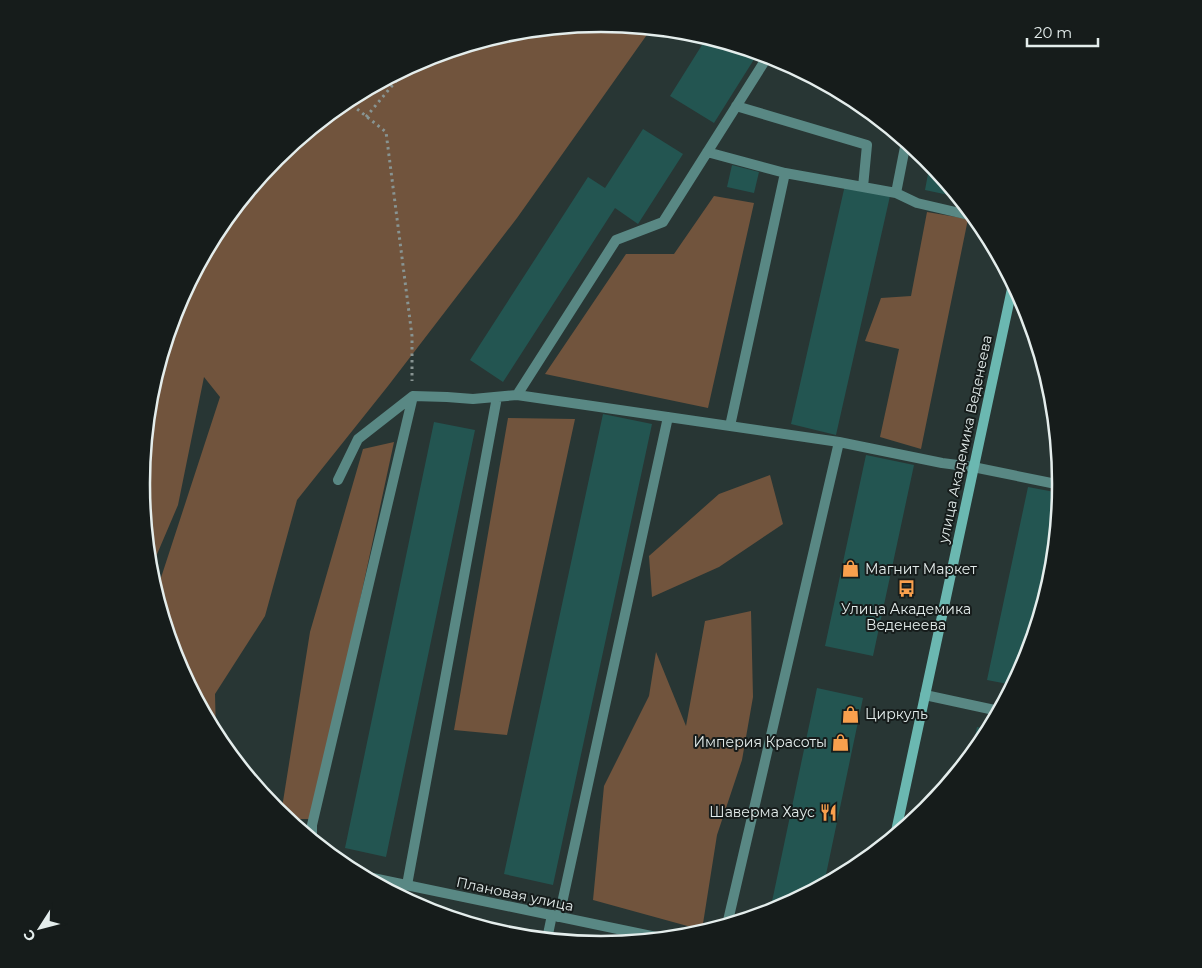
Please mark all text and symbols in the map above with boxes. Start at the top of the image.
scale bar [1027,15,1098,47]
text: 20 m [1034,23,1072,42]
street label: улица Академика Веденеева [934,333,996,546]
shop icon: Магнит Маркет [841,559,861,579]
place label: Магнит Маркет [865,560,977,578]
bus stop icon: Улица Академика Веденеева [896,579,916,599]
place label: Улица Академика Веденеева [841,600,971,634]
shop icon: Циркуль [841,704,861,724]
place label: Циркуль [865,705,928,723]
shop icon: Империя Красоты [831,732,851,752]
place label: Империя Красоты [694,733,827,751]
restaurant icon: Шаверма Хаус [819,802,839,822]
place label: Шаверма Хаус [709,803,815,821]
street label: Плановая улица [455,873,575,915]
north arrow [15,903,65,953]
text: С [19,926,40,945]

